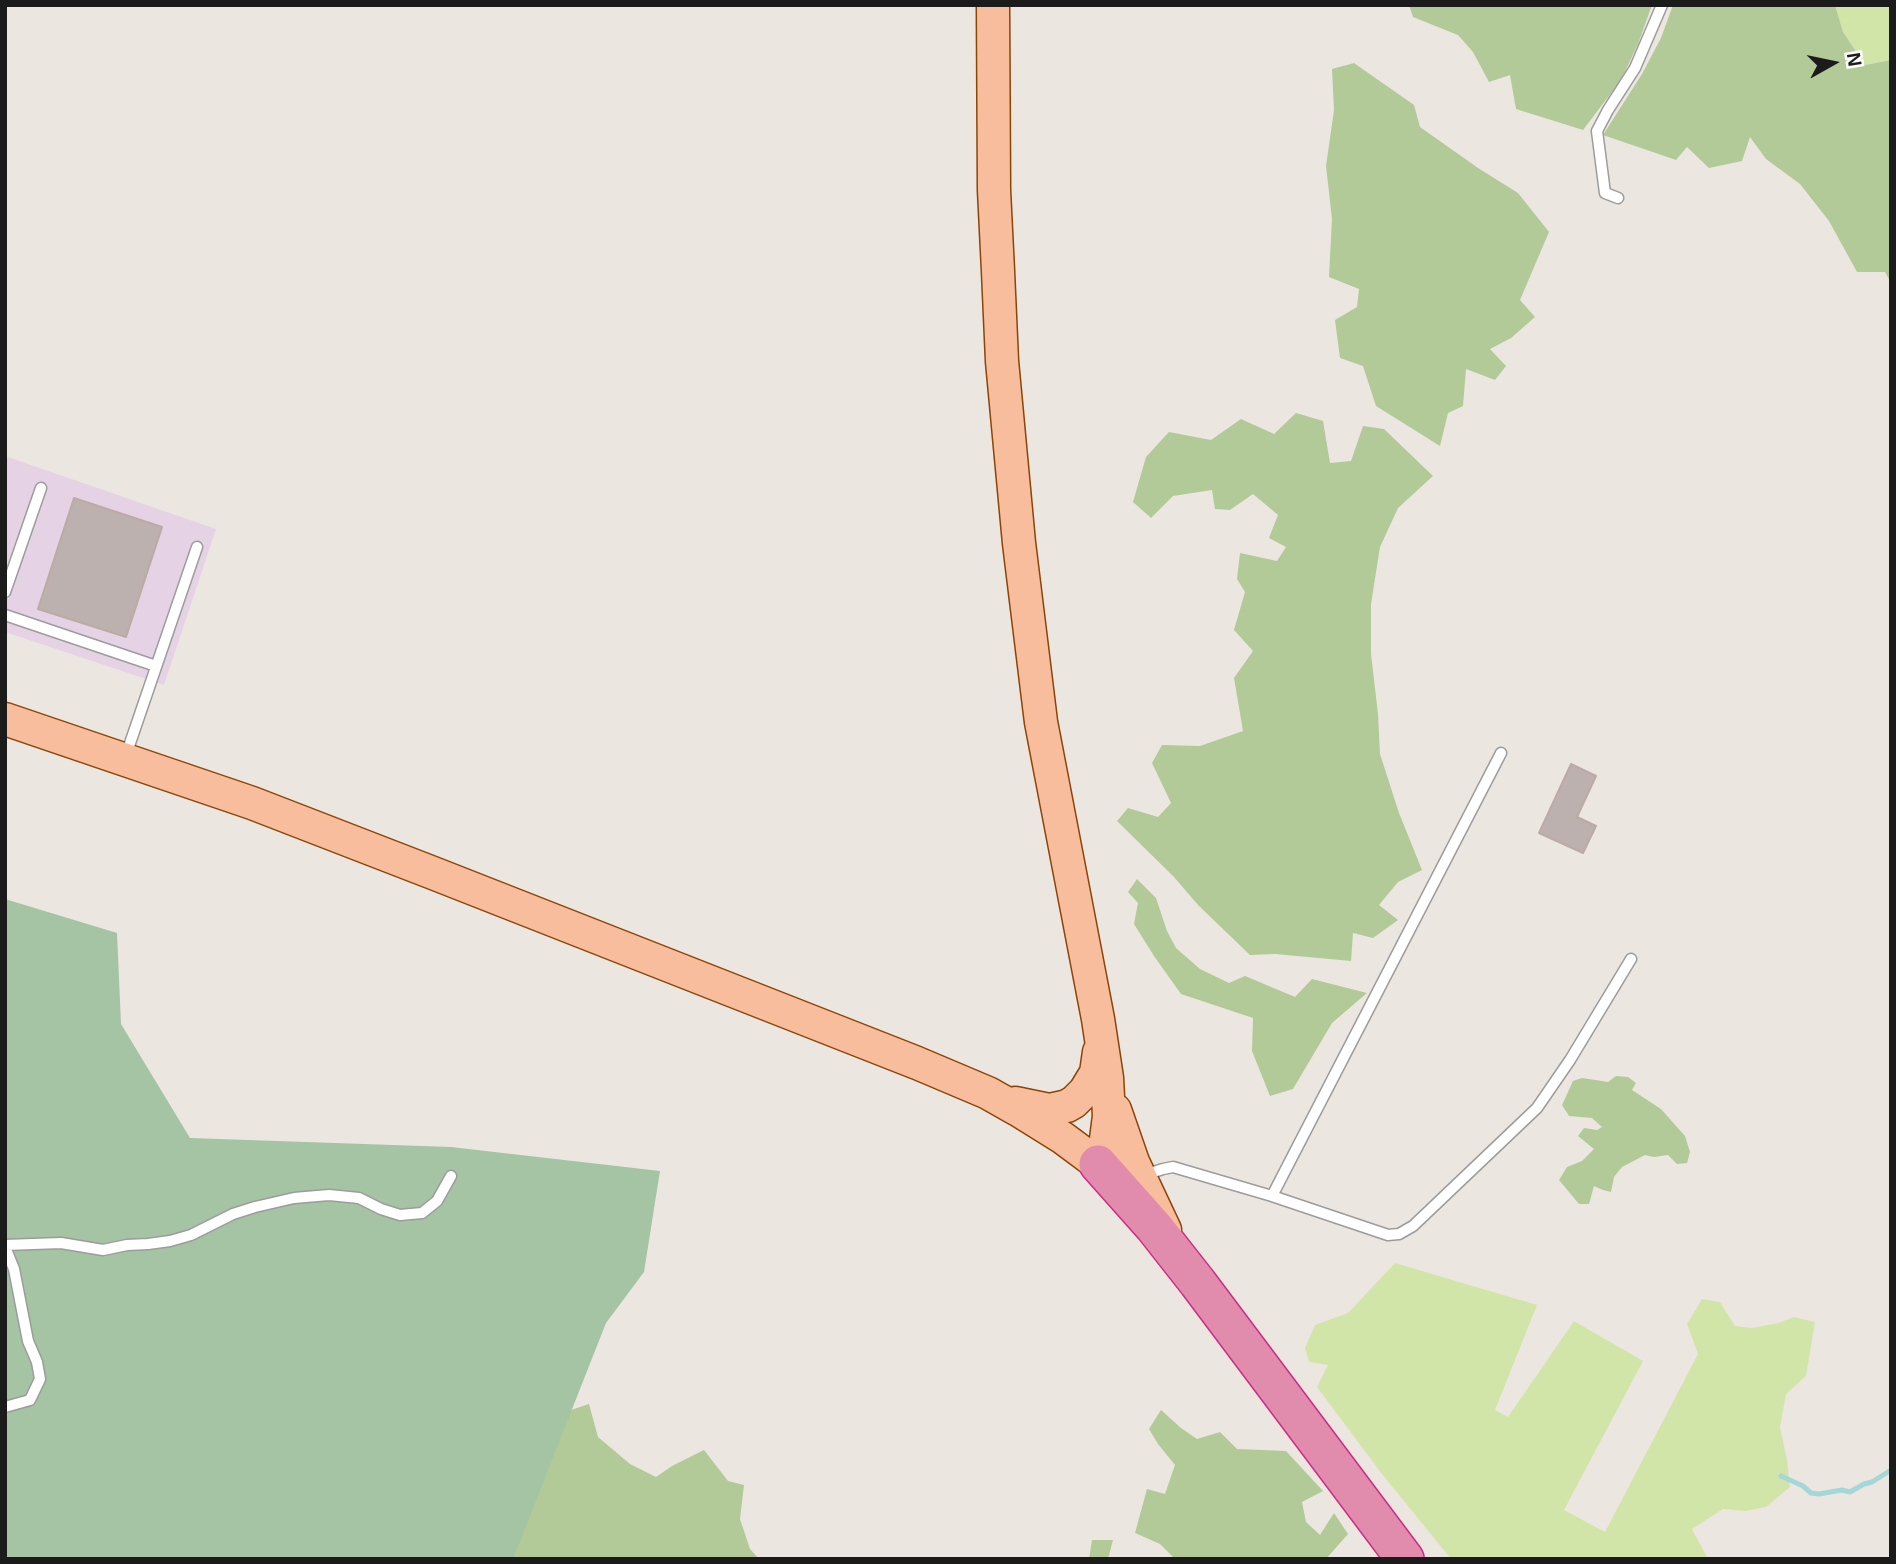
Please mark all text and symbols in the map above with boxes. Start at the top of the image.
north arrow [1798,28,1868,98]
text: N [1843,51,1866,68]

